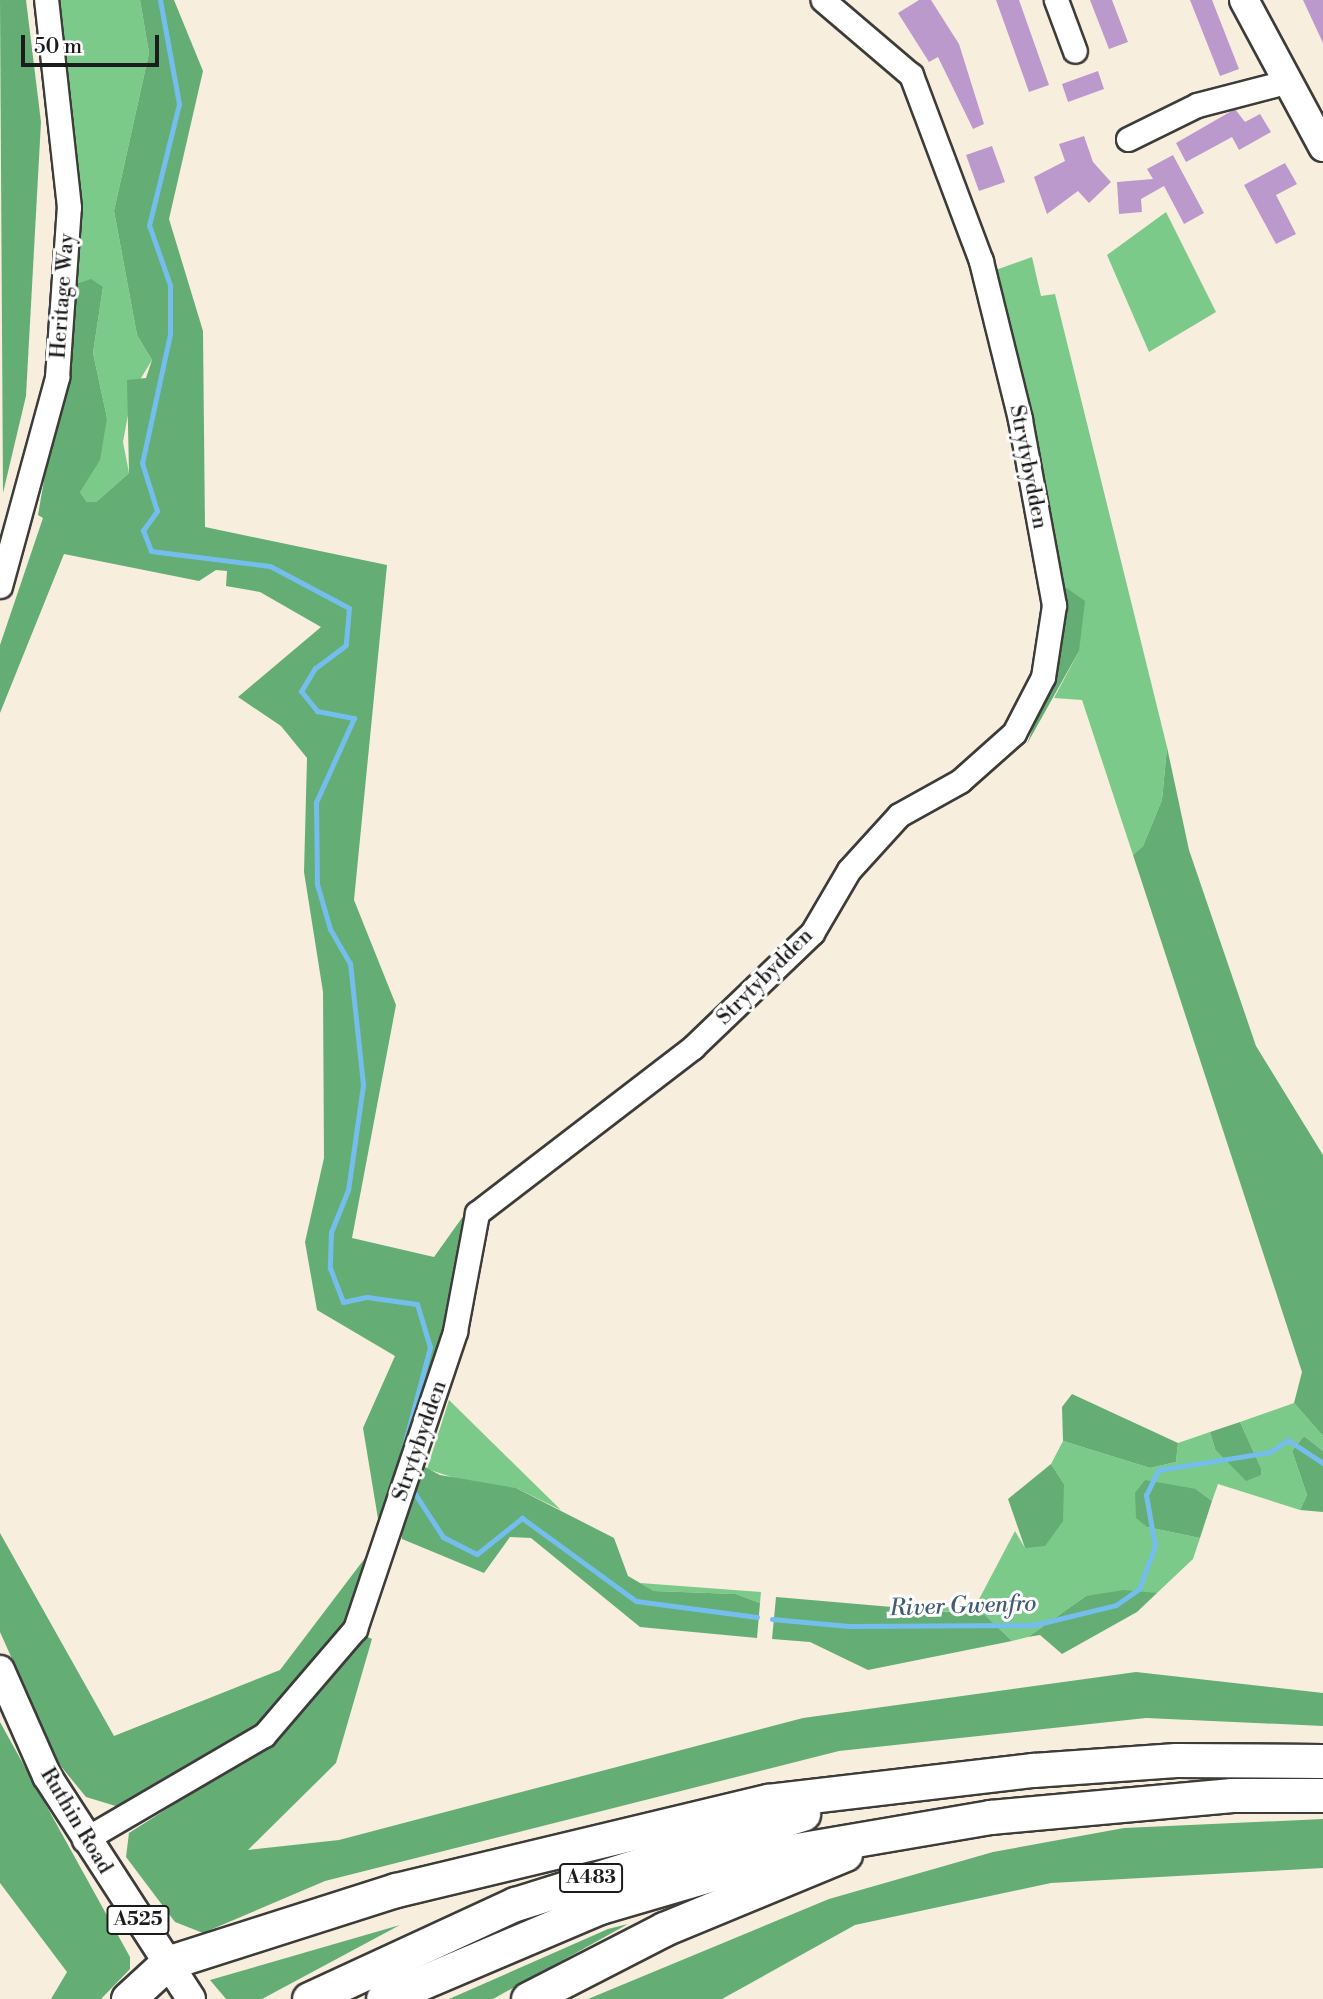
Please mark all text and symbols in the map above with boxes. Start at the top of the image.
scale bar [24,21,163,65]
text: 50 m [34,34,82,60]
street label: Heritage Way [46,232,80,360]
street label: Strytybydden [1004,403,1052,531]
street label: Strytybydden [712,924,818,1030]
street label: Strytybydden [388,1377,452,1505]
water label: River Gwenfro [889,1590,1037,1622]
street label: Ruthin Road [35,1763,117,1879]
road number: A483 [558,1862,624,1894]
road number: A525 [105,1904,171,1936]

